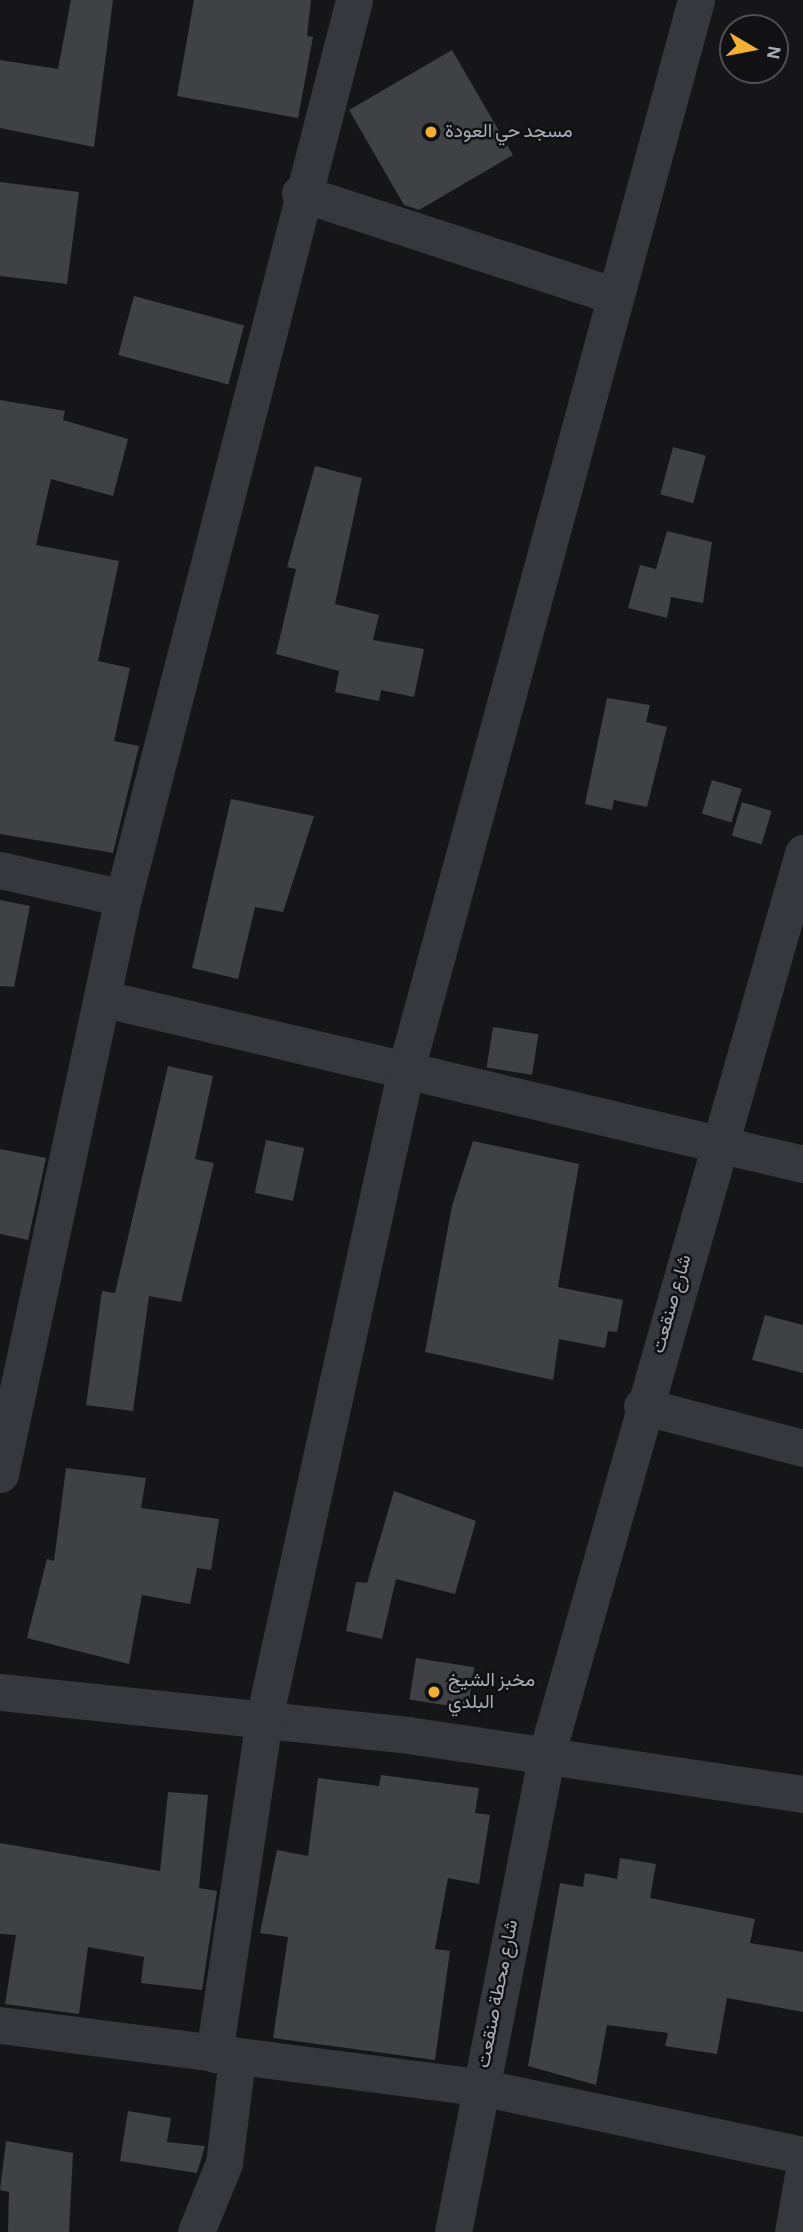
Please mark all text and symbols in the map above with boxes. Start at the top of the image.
north arrow [719,14,789,84]
text: N [763,44,784,61]
place label: مسجد حي العودة [445,121,573,143]
marker: مسجد حي العودة [423,124,439,140]
street label: شارع صنقعت [647,1252,697,1356]
place label: مخبز الشيخ البلدي [448,1670,535,1714]
marker: مخبز الشيخ البلدي [426,1684,442,1700]
street label: شارع محطة صنقعت [472,1918,524,2070]

